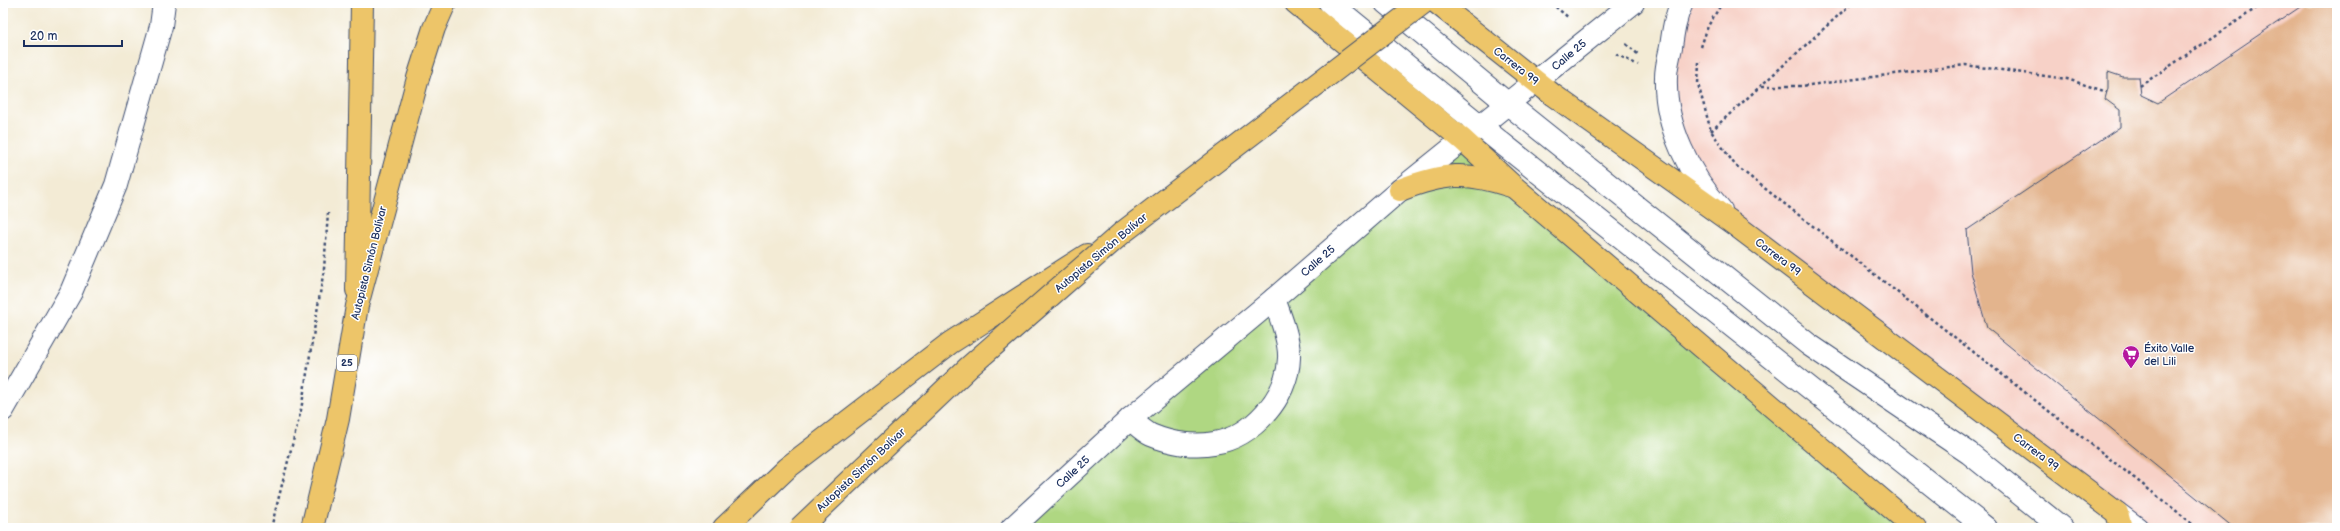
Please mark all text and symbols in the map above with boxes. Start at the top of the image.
scale bar [24,22,122,48]
text: 20 m [30,29,57,44]
street label: Calle 25 [1549,37,1589,73]
street label: Carrera 99 [1491,44,1541,88]
street label: Autopista Simón Bolívar [349,204,390,321]
street label: Autopista Simón Bolívar [1052,210,1151,295]
street label: Carrera 99 [1753,236,1803,278]
street label: Calle 25 [1298,243,1338,279]
place label: Éxito Valle del Lili [2144,341,2195,368]
supermarket icon: Éxito Valle del Lili [2121,344,2141,369]
road number: 25 [337,355,357,371]
street label: Autopista Simón Bolívar [814,425,909,514]
street label: Carrera 99 [2011,431,2061,473]
street label: Calle 25 [1054,453,1092,491]

